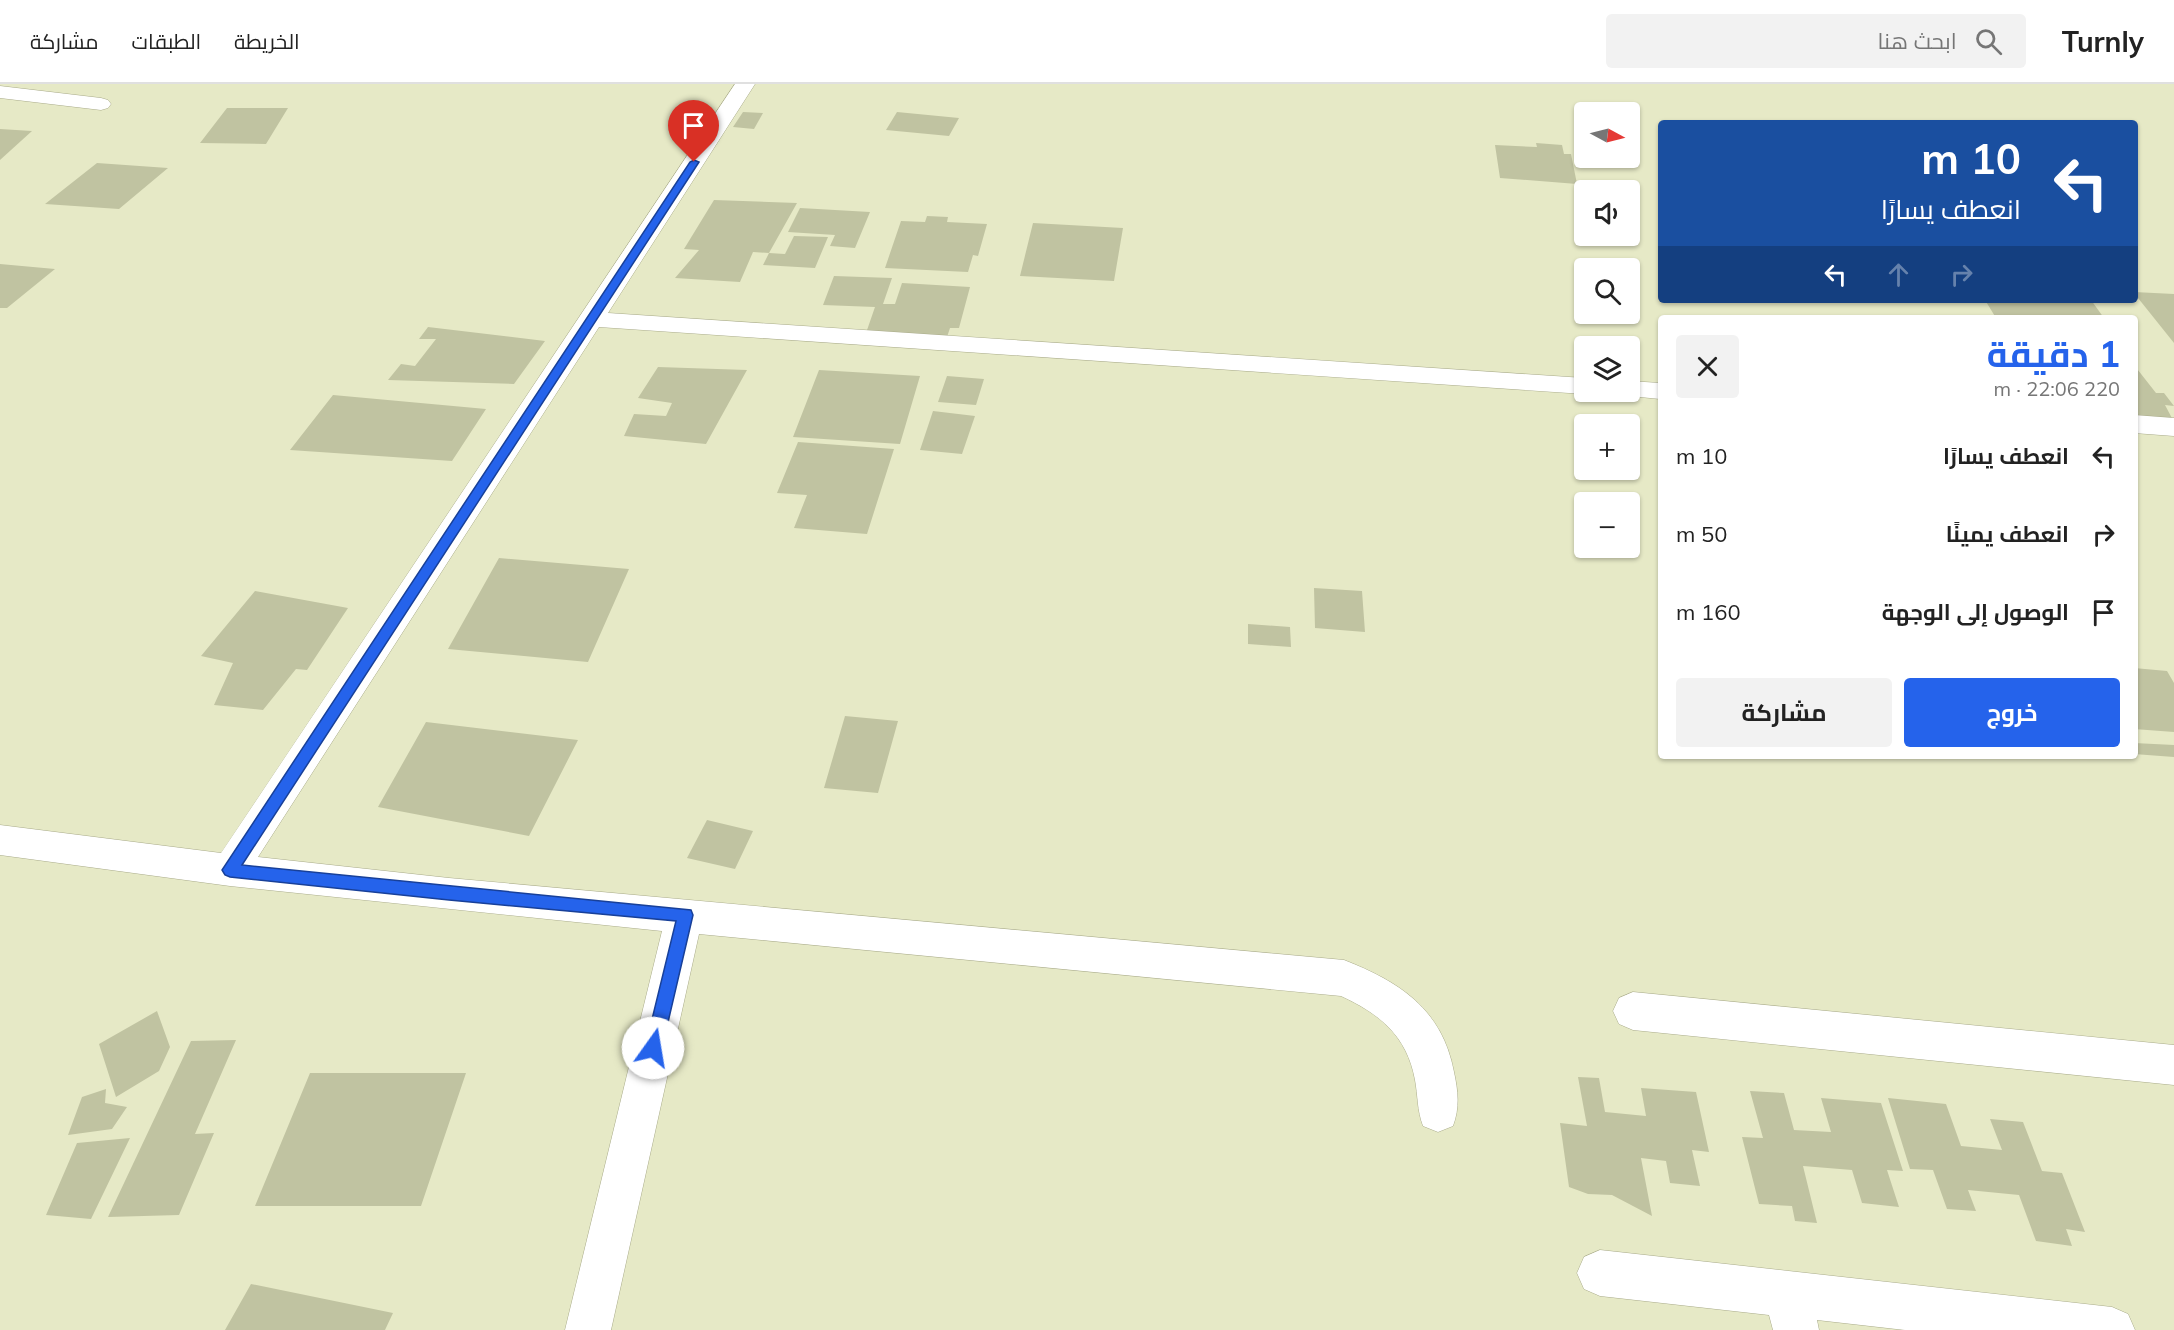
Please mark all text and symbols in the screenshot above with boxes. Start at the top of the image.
search box [1606,14,2026,68]
text: Turnly [2062,24,2144,59]
icon: search [1972,25,2005,58]
text: ابحث هنا [1877,27,1957,55]
text: مشاركة [30,28,99,54]
text: الطبقات [132,28,201,54]
text: الخريطة [234,28,300,54]
pin [668,100,719,162]
north arrow [1574,102,1640,168]
map controls [1574,102,1640,558]
icon: arrive [677,109,710,142]
text: 10 m [1921,132,2021,185]
icon: left [2042,144,2120,222]
button: sound [1574,180,1640,246]
text: انعطف يسارًا [1881,192,2021,226]
button: search [1574,258,1640,324]
icon: left [1819,258,1852,291]
icon: ahead [1882,258,1915,291]
icon: right [1945,258,1978,291]
text: 1 دقيقة [1987,331,2120,376]
button: close [1676,335,1739,398]
button: layers [1574,336,1640,402]
text: 220 m · 22:06 [1994,376,2120,401]
button: + [1574,414,1640,480]
icon: left [2087,440,2120,473]
text: 10 m [1676,442,1727,470]
text: انعطف يسارًا [1943,442,2069,470]
button: − [1574,492,1640,558]
icon: right [2087,518,2120,551]
text: 50 m [1676,520,1727,548]
text: انعطف يمينًا [1946,520,2069,548]
icon: arrive [2087,596,2120,629]
text: 160 m [1676,598,1741,626]
text: الوصول إلى الوجهة [1882,598,2069,626]
button: مشاركة [1676,678,1892,747]
button: خروج [1904,678,2120,747]
position arrow [621,1016,685,1080]

